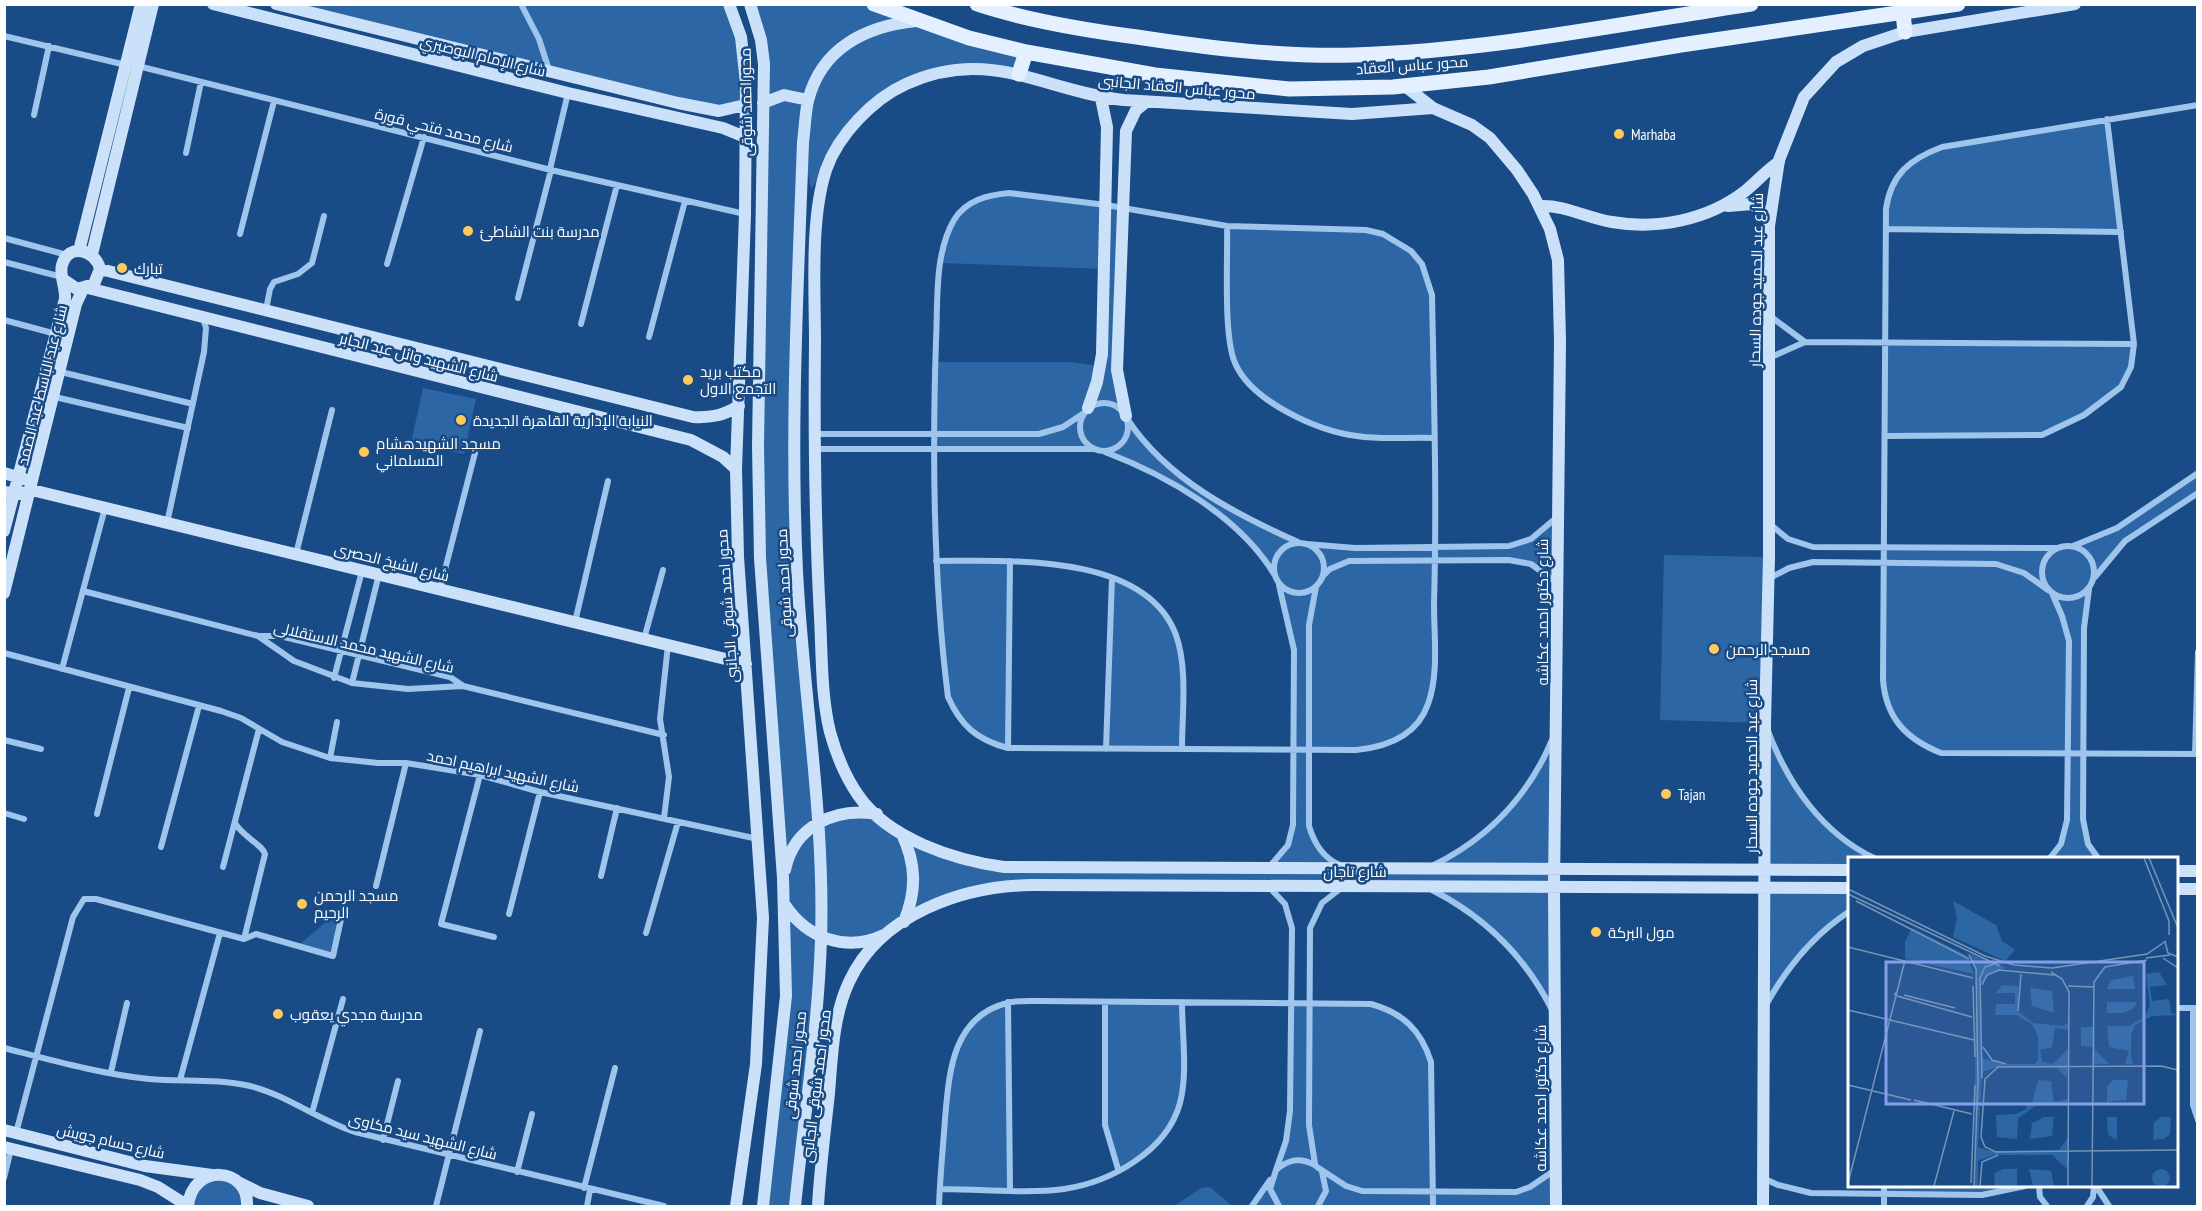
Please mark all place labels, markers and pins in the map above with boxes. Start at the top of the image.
place label: Marhaba [1631,125,1676,144]
marker: Marhaba [1612,127,1626,141]
place label: مدرسة بنت الشاطئ [480,222,600,242]
marker: مدرسة بنت الشاطئ [461,224,475,238]
place label: تبارك [134,259,163,278]
marker: تبارك [115,261,129,275]
place label: مكتب بريد التجمع الاول [700,362,776,400]
marker: مكتب بريد التجمع الاول [681,373,695,387]
place label: النيابة الإدارية القاهرة الجديدة [473,411,653,430]
marker: النيابة الإدارية القاهرة الجديدة [454,413,468,427]
place label: مسجد الشهيدهشام المسلماني [376,434,501,473]
marker: مسجد الشهيدهشام المسلماني [357,445,371,459]
place label: مسجد الرحمن [1726,640,1810,660]
marker: مسجد الرحمن [1707,642,1721,656]
place label: Tajan [1678,785,1705,804]
marker: Tajan [1659,787,1673,801]
place label: مسجد الرحمن الرحيم [314,886,398,923]
marker: مسجد الرحمن الرحيم [295,897,309,911]
place label: مول البركة [1608,923,1675,942]
marker: مول البركة [1589,925,1603,939]
place label: مدرسة مجدي يعقوب [290,1005,423,1027]
marker: مدرسة مجدي يعقوب [271,1007,285,1021]

